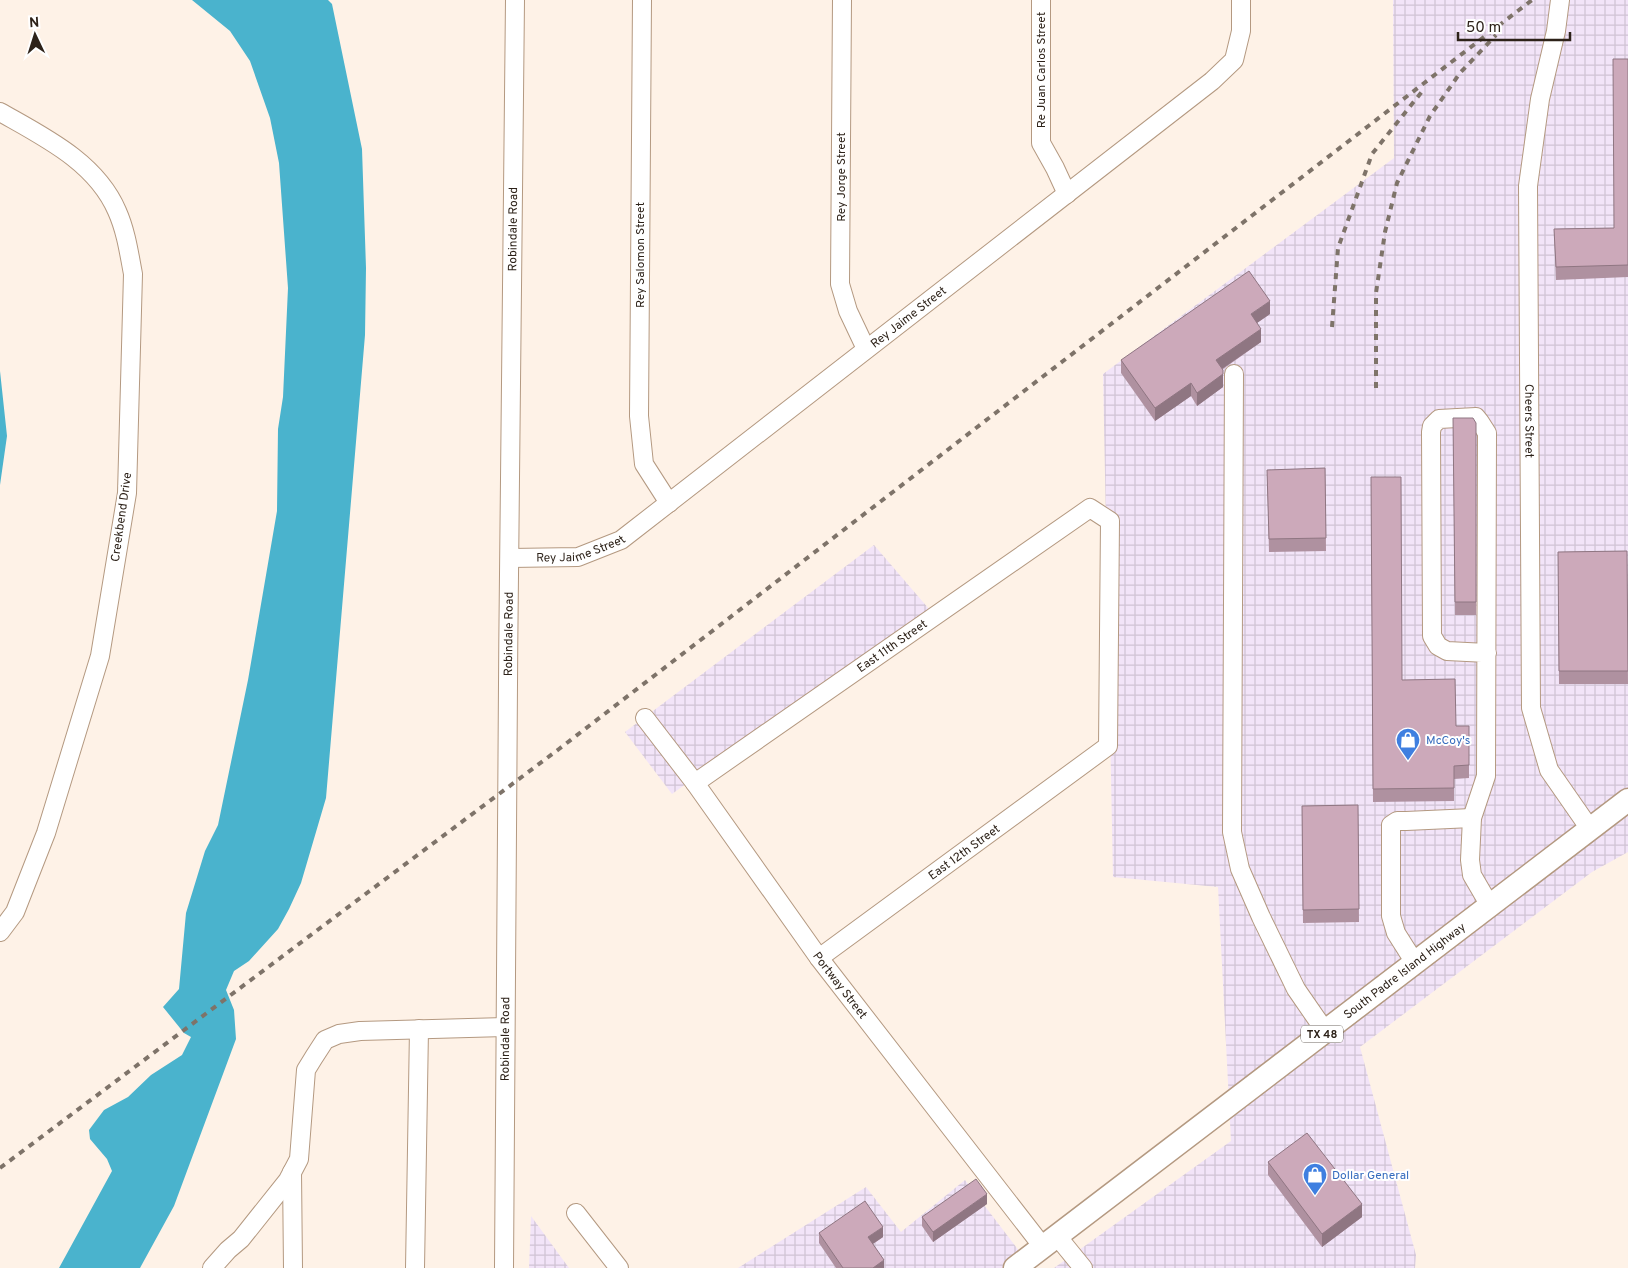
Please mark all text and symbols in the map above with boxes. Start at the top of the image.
north arrow [10,10,60,60]
scale bar [1458,10,1570,42]
street label: Re Juan Carlos Street [1034,12,1050,128]
text: N [29,15,40,32]
text: 50 m [1466,19,1501,38]
street label: Rey Jorge Street [834,132,850,222]
street label: Robindale Road [505,187,522,271]
street label: Rey Salomon Street [633,202,649,308]
street label: Rey Jaime Street [868,283,950,352]
street label: Cheers Street [1520,384,1537,458]
street label: Creekbend Drive [108,471,136,563]
street label: Rey Jaime Street [536,532,629,567]
street label: Robindale Road [501,592,518,676]
street label: East 11th Street [854,617,931,677]
shop icon: McCoy's [1395,727,1421,761]
place label: McCoy's [1426,733,1470,749]
street label: East 12th Street [925,821,1004,884]
street label: South Padre Island Highway [1341,920,1469,1023]
street label: Portway Street [808,949,870,1023]
street label: Robindale Road [498,997,514,1081]
road number: TX 48 [1301,1026,1343,1042]
shop icon: Dollar General [1302,1162,1328,1196]
place label: Dollar General [1332,1168,1409,1184]

